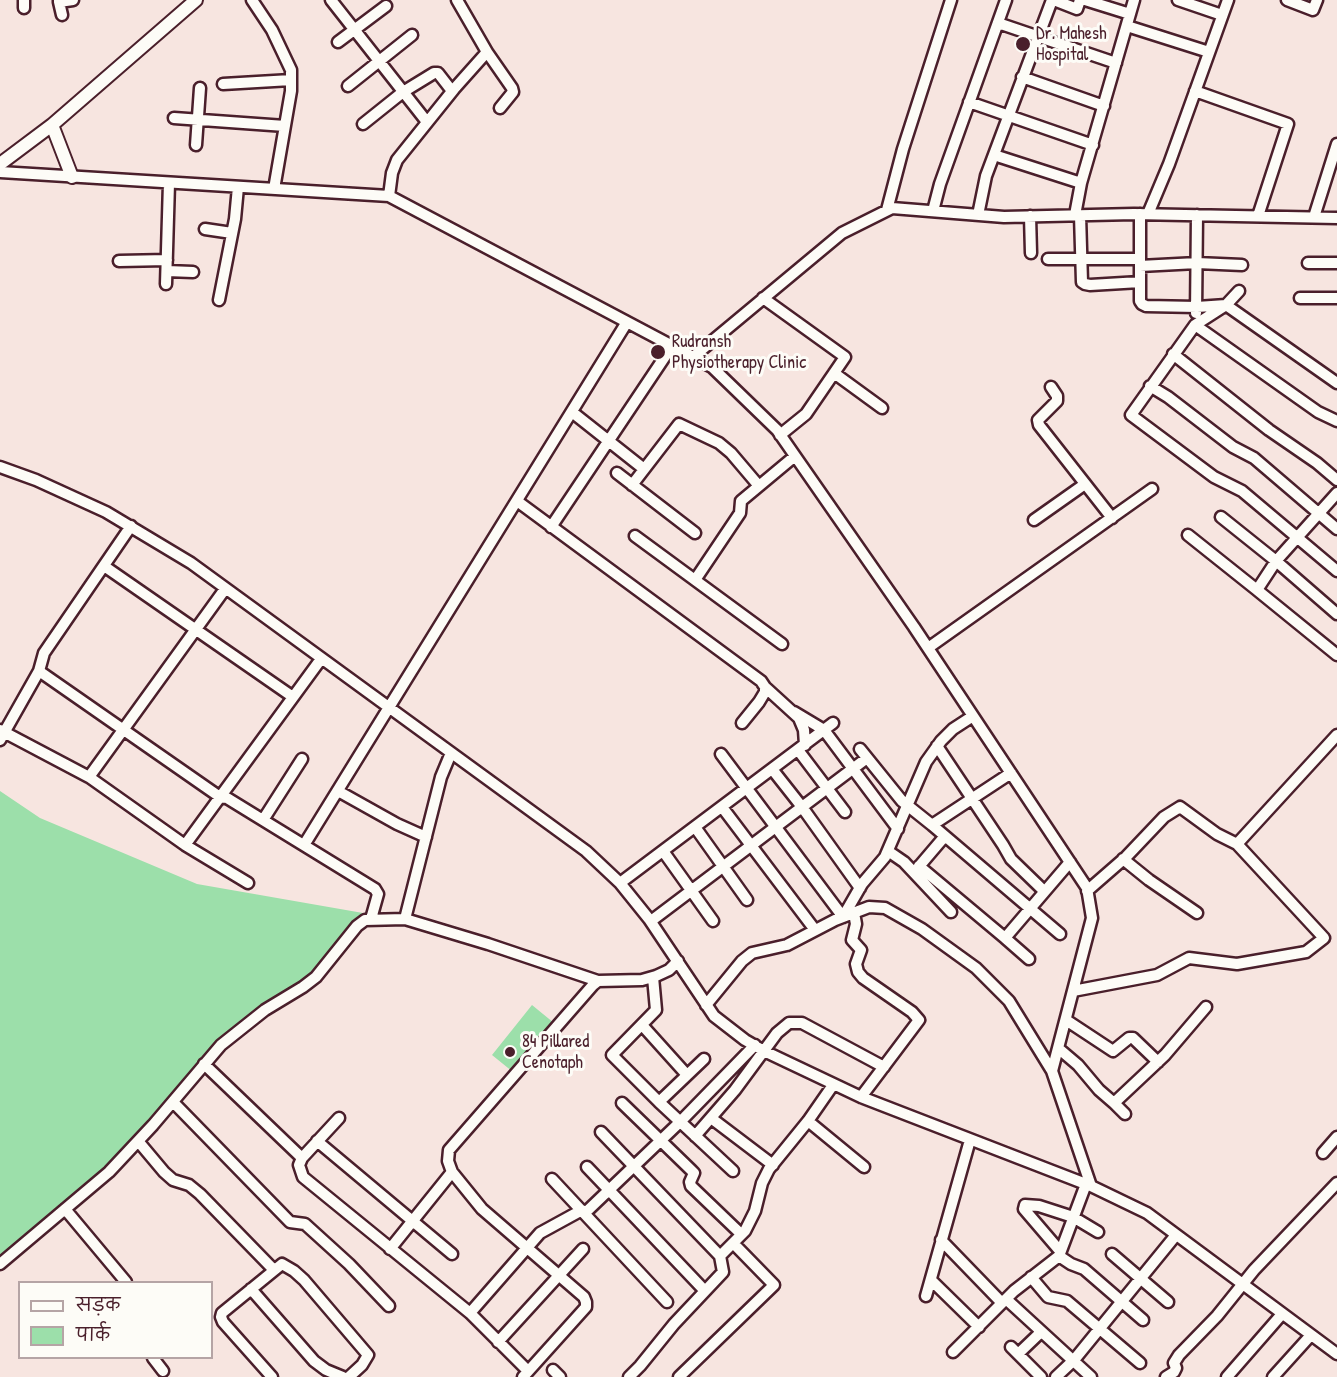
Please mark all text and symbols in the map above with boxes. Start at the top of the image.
place label: Dr. Mahesh Hospital [1036,23,1106,66]
marker: Dr. Mahesh Hospital [1014,35,1032,53]
place label: Rudransh Physiotherapy Clinic [672,331,806,374]
marker: Rudransh Physiotherapy Clinic [649,343,667,361]
place label: 84 Pillared Cenotaph [522,1031,589,1074]
marker: 84 Pillared Cenotaph [503,1045,517,1059]
legend [18,1281,213,1359]
text: सड़क [76,1292,120,1317]
text: पार्क [76,1322,110,1347]

